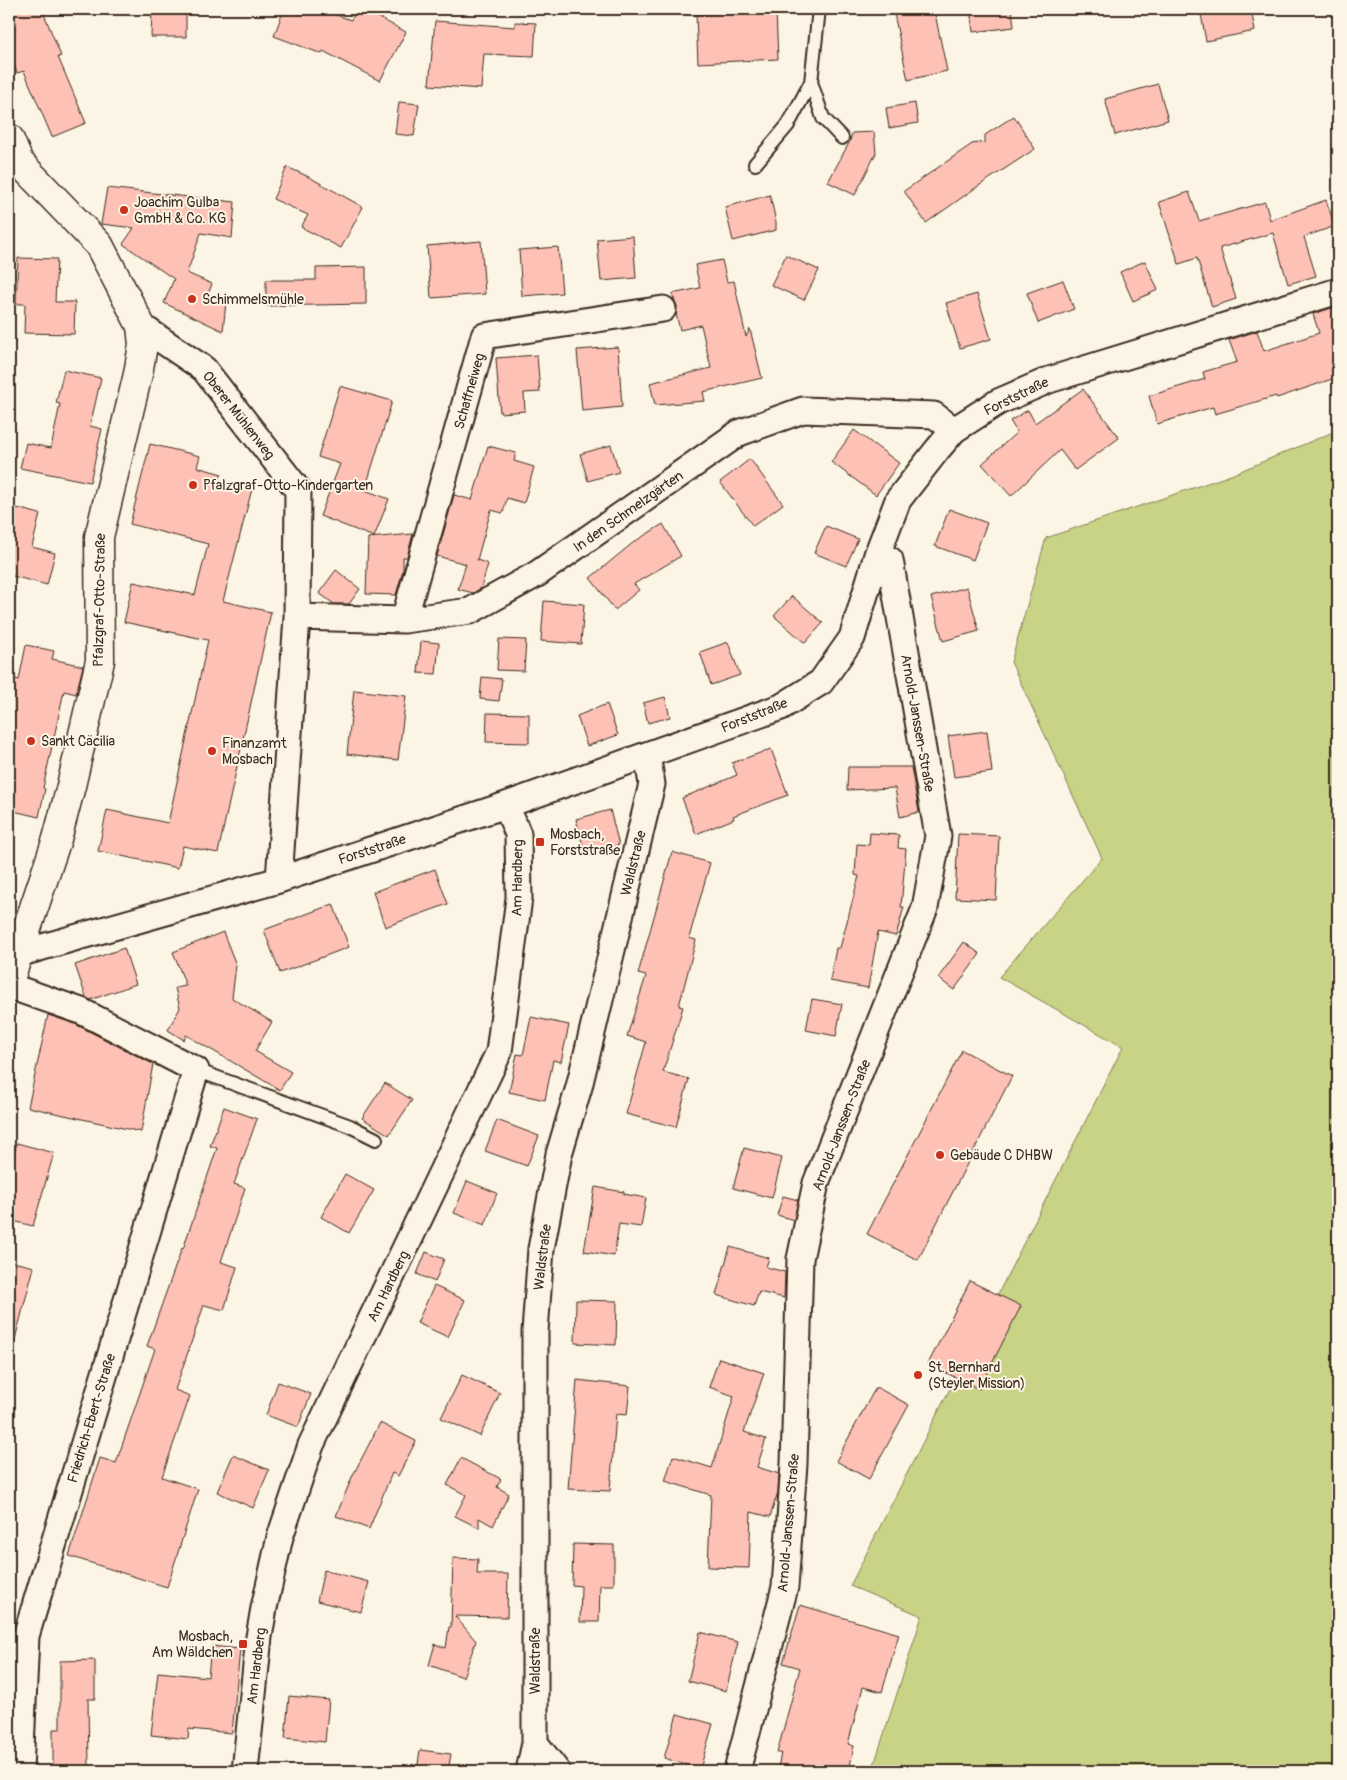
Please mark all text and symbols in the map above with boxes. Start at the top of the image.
place label: Joachim Gulba GmbH & Co. KG [134,194,226,227]
marker: Joachim Gulba GmbH & Co. KG [118,204,130,216]
place label: Schimmelsmühle [202,291,304,308]
marker: Schimmelsmühle [186,293,198,305]
street label: Schaffneiweg [451,351,488,431]
street label: Oberer Mühlenweg [199,368,278,463]
street label: Forststraße [981,373,1052,419]
street label: In den Schmelzgärten [570,467,687,556]
place label: Pfalzgraf-Otto-Kindergarten [203,477,373,494]
marker: Pfalzgraf-Otto-Kindergarten [187,479,199,491]
street label: Pfalzgraf-Otto-Straße [90,533,109,667]
street label: Arnold-Janssen-Straße [897,653,938,793]
street label: Forststraße [719,694,790,736]
place label: Sankt Cäcilia [41,733,115,750]
marker: Sankt Cäcilia [25,735,37,747]
place label: Finanzamt Mosbach [222,735,287,768]
marker: Finanzamt Mosbach [206,745,218,757]
place label: Mosbach, Forststraße [550,826,620,859]
street label: Waldstraße [617,829,650,897]
street label: Forststraße [336,831,408,868]
marker: Mosbach, Forststraße [534,836,546,848]
street label: Am Hardberg [508,839,527,917]
street label: Arnold-Janssen-Straße [809,1057,874,1193]
place label: Gebäude C DHBW [950,1147,1053,1164]
marker: Gebäude C DHBW [934,1149,946,1161]
street label: Waldstraße [530,1223,555,1291]
street label: Am Hardberg [364,1248,413,1325]
street label: Friedrich-Ebert-Straße [64,1351,119,1485]
place label: St. Bernhard (Steyler Mission) [928,1359,1025,1392]
marker: St. Bernhard (Steyler Mission) [912,1369,924,1381]
street label: Arnold-Janssen-Straße [774,1453,803,1593]
street label: Am Hardberg [243,1627,270,1705]
place label: Mosbach, Am Wäldchen [152,1628,233,1661]
street label: Waldstraße [527,1628,544,1694]
marker: Mosbach, Am Wäldchen [237,1638,249,1650]

